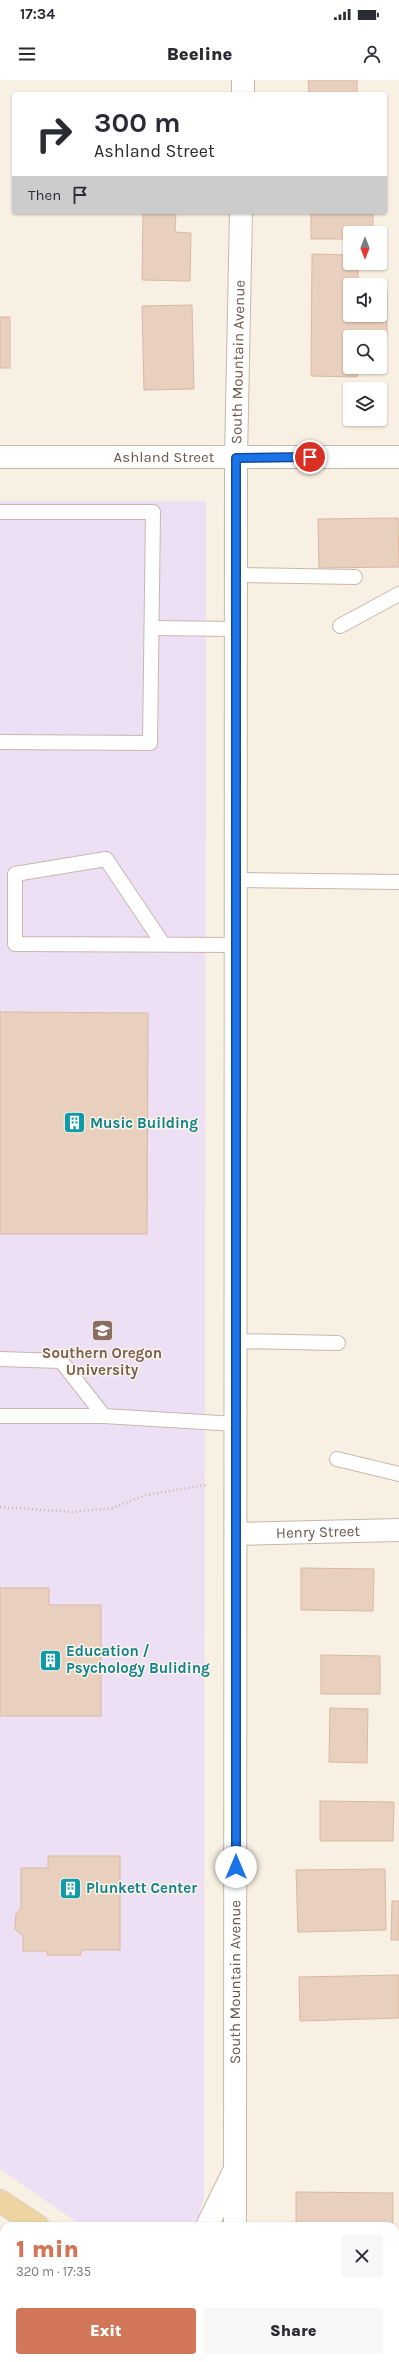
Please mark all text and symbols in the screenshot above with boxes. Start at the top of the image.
text: 17:34 [20,5,55,23]
icon: menu [16,43,38,65]
text: Beeline [167,43,232,65]
icon: person [361,43,383,65]
text: 300 m [94,106,181,139]
icon: right [28,108,80,160]
text: Ashland Street [94,140,215,162]
icon: arrive [69,184,91,206]
text: Then [28,186,61,204]
north arrow [343,226,387,270]
map controls [343,226,387,426]
button: sound [343,278,387,322]
street label: South Mountain Avenue [227,280,249,444]
button: search [343,330,387,374]
button: layers [343,382,387,426]
pin [293,440,327,474]
icon: arrive [299,446,321,468]
street label: Ashland Street [114,448,215,466]
building icon: Music Building [61,1110,87,1136]
place label: Music Building [90,1114,198,1132]
school or university icon: Southern Oregon University [89,1317,115,1343]
place label: Southern Oregon University [42,1344,162,1379]
street label: Henry Street [276,1522,361,1542]
place label: Education / Psychology Buliding [66,1642,210,1677]
building icon: Education / Psychology Buliding [38,1647,64,1673]
position arrow [215,1846,257,1888]
building icon: Plunkett Center [57,1875,83,1901]
place label: Plunkett Center [86,1879,197,1897]
street label: South Mountain Avenue [226,1900,244,2064]
text: 1 min [16,2235,79,2263]
button: close [341,2235,383,2277]
text: 320 m · 17:35 [16,2264,91,2279]
button: Exit [16,2308,196,2354]
button: Share [204,2308,383,2354]

